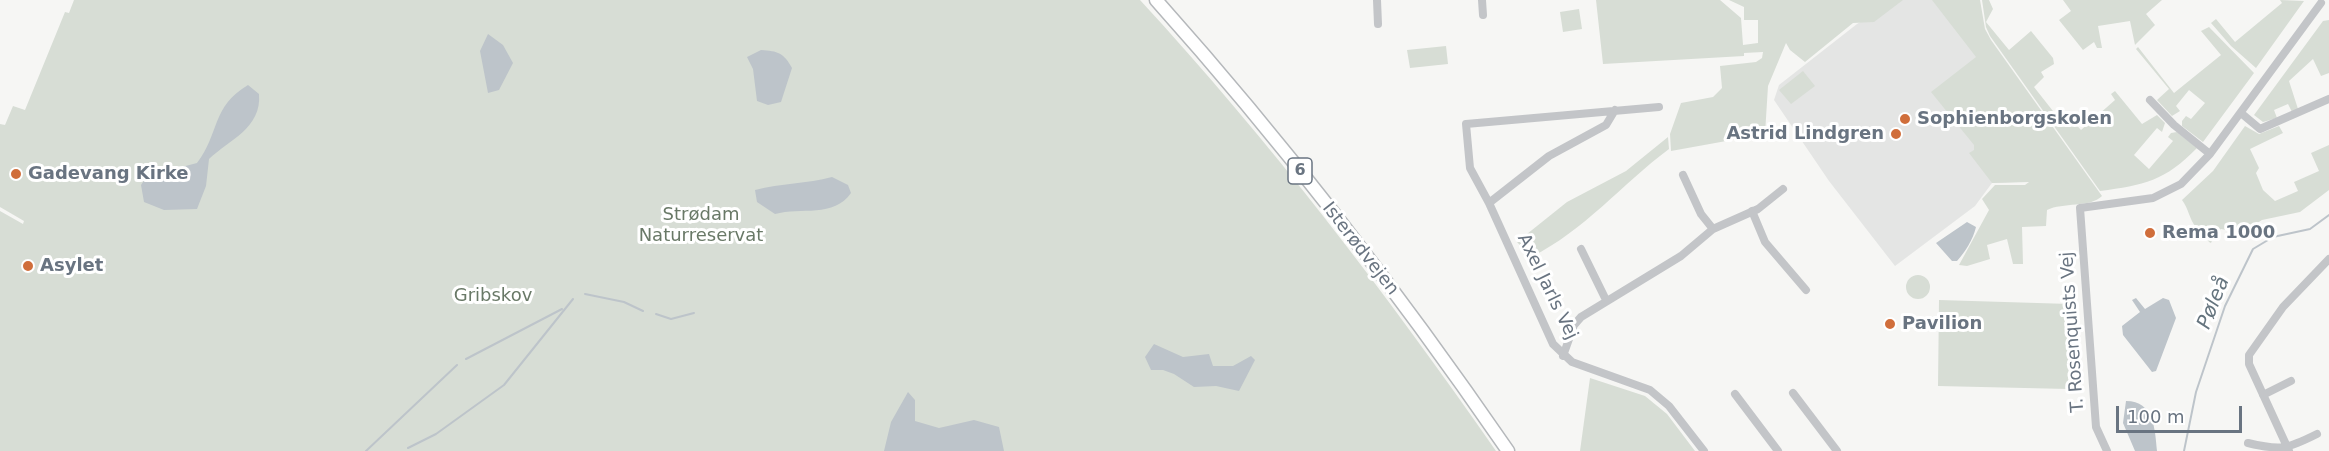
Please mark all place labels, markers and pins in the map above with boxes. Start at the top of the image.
place label: Sophienborgskolen [1917,108,2112,130]
marker: Sophienborgskolen [1898,112,1912,126]
place label: Astrid Lindgren [1726,123,1884,145]
marker: Astrid Lindgren [1889,127,1903,141]
place label: Gadevang Kirke [28,163,189,185]
marker: Gadevang Kirke [9,167,23,181]
place label: Rema 1000 [2162,222,2275,244]
marker: Rema 1000 [2143,226,2157,240]
place label: Asylet [40,255,103,277]
marker: Asylet [21,259,35,273]
place label: Pavilion [1902,313,1982,335]
marker: Pavilion [1883,317,1897,331]

